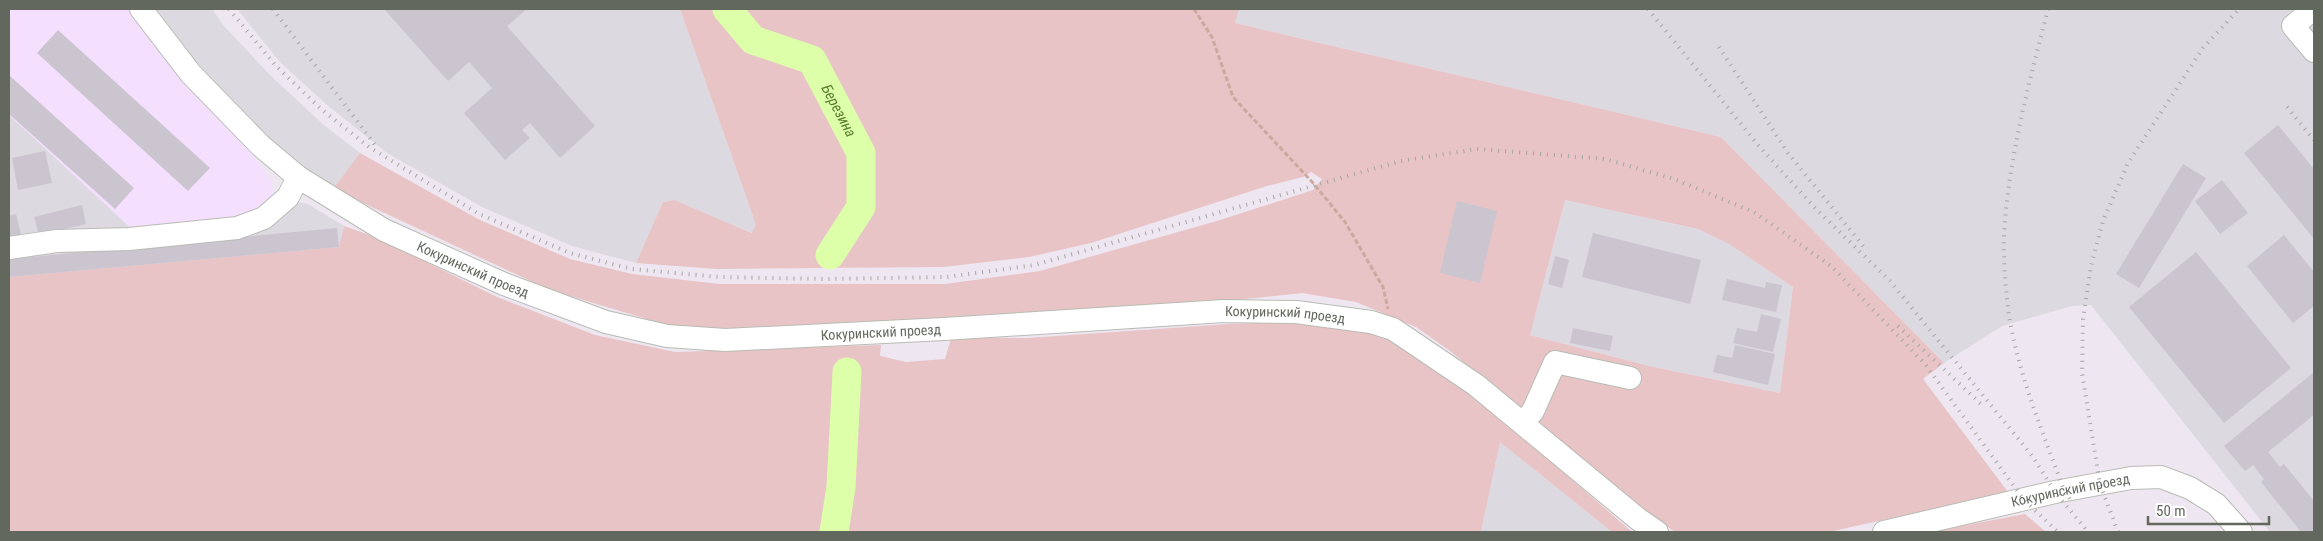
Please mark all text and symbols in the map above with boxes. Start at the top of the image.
water label: Березина [817,81,860,140]
street label: Кокуринский проезд [414,238,532,301]
street label: Кокуринский проезд [1225,303,1347,327]
street label: Кокуринский проезд [820,321,942,343]
street label: Кокуринский проезд [2009,470,2131,510]
scale bar [2148,494,2269,526]
text: 50 m [2156,502,2186,520]

